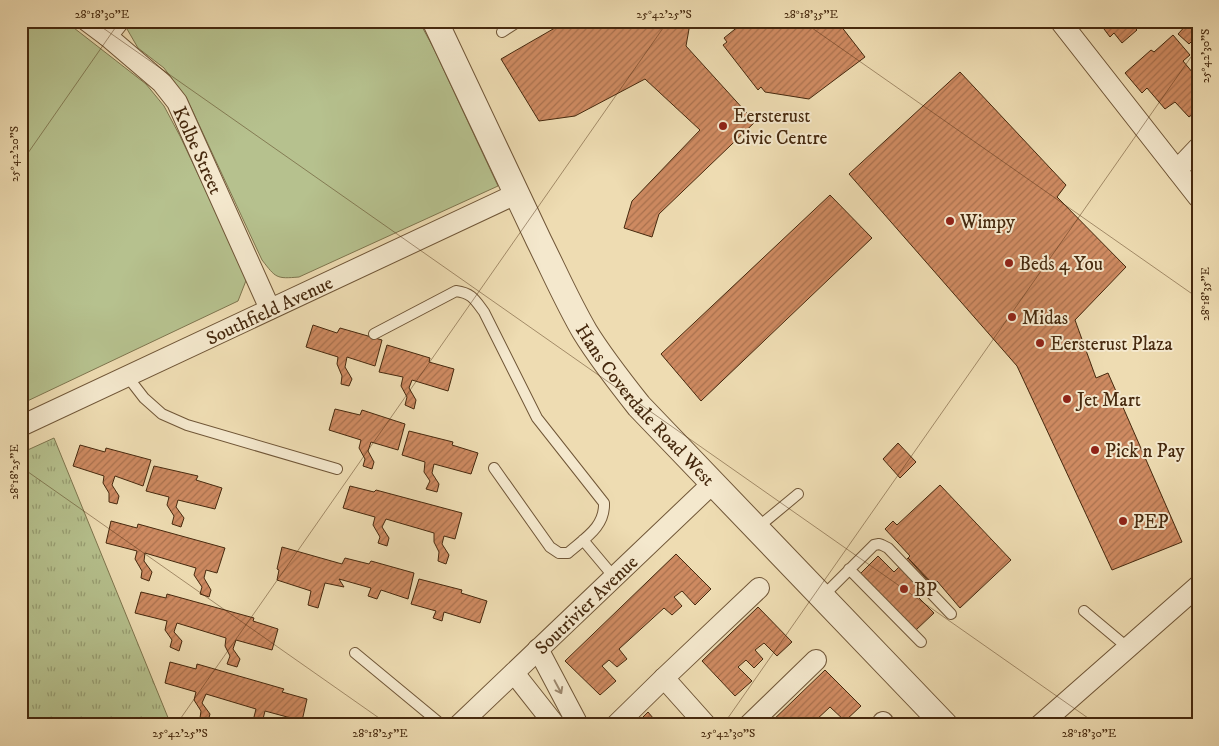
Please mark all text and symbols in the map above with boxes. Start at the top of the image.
text: 28°18'30"E [75,7,130,22]
text: 25°42'25"S [636,7,692,22]
text: 28°18'35"E [784,7,839,22]
text: 25°42'30"S [1198,29,1213,83]
street label: Kolbe Street [167,103,227,198]
place label: Eersterust Civic Centre [733,105,827,150]
marker: Eersterust Civic Centre [717,120,729,132]
text: 25°42'20"S [7,126,22,182]
place label: Wimpy [959,211,1016,234]
marker: Wimpy [944,215,956,227]
place label: Beds 4 You [1019,253,1103,276]
marker: Beds 4 You [1003,257,1015,269]
text: 28°18'35"E [1198,266,1213,321]
street label: Southfield Avenue [203,272,337,351]
place label: Midas [1022,307,1068,330]
marker: Midas [1006,311,1018,323]
street label: Hans Coverdale Road West [570,320,719,491]
place label: Eersterust Plaza [1050,333,1172,356]
marker: Eersterust Plaza [1034,337,1046,349]
place label: Jet Mart [1075,389,1141,412]
marker: Jet Mart [1061,393,1073,405]
place label: Pick n Pay [1105,440,1186,463]
text: 28°18'25"E [7,444,22,500]
marker: Pick n Pay [1089,444,1101,456]
place label: PEP [1133,511,1169,534]
marker: PEP [1117,515,1129,527]
street label: Soutrivier Avenue [530,551,643,660]
place label: BP [914,579,937,602]
marker: BP [898,583,910,595]
one-way arrow [554,679,563,694]
text: 25°42'25"S [152,726,208,741]
text: 28°18'25"E [352,726,408,741]
text: 25°42'30"S [701,726,755,741]
text: 28°18'30"E [1062,726,1117,741]

